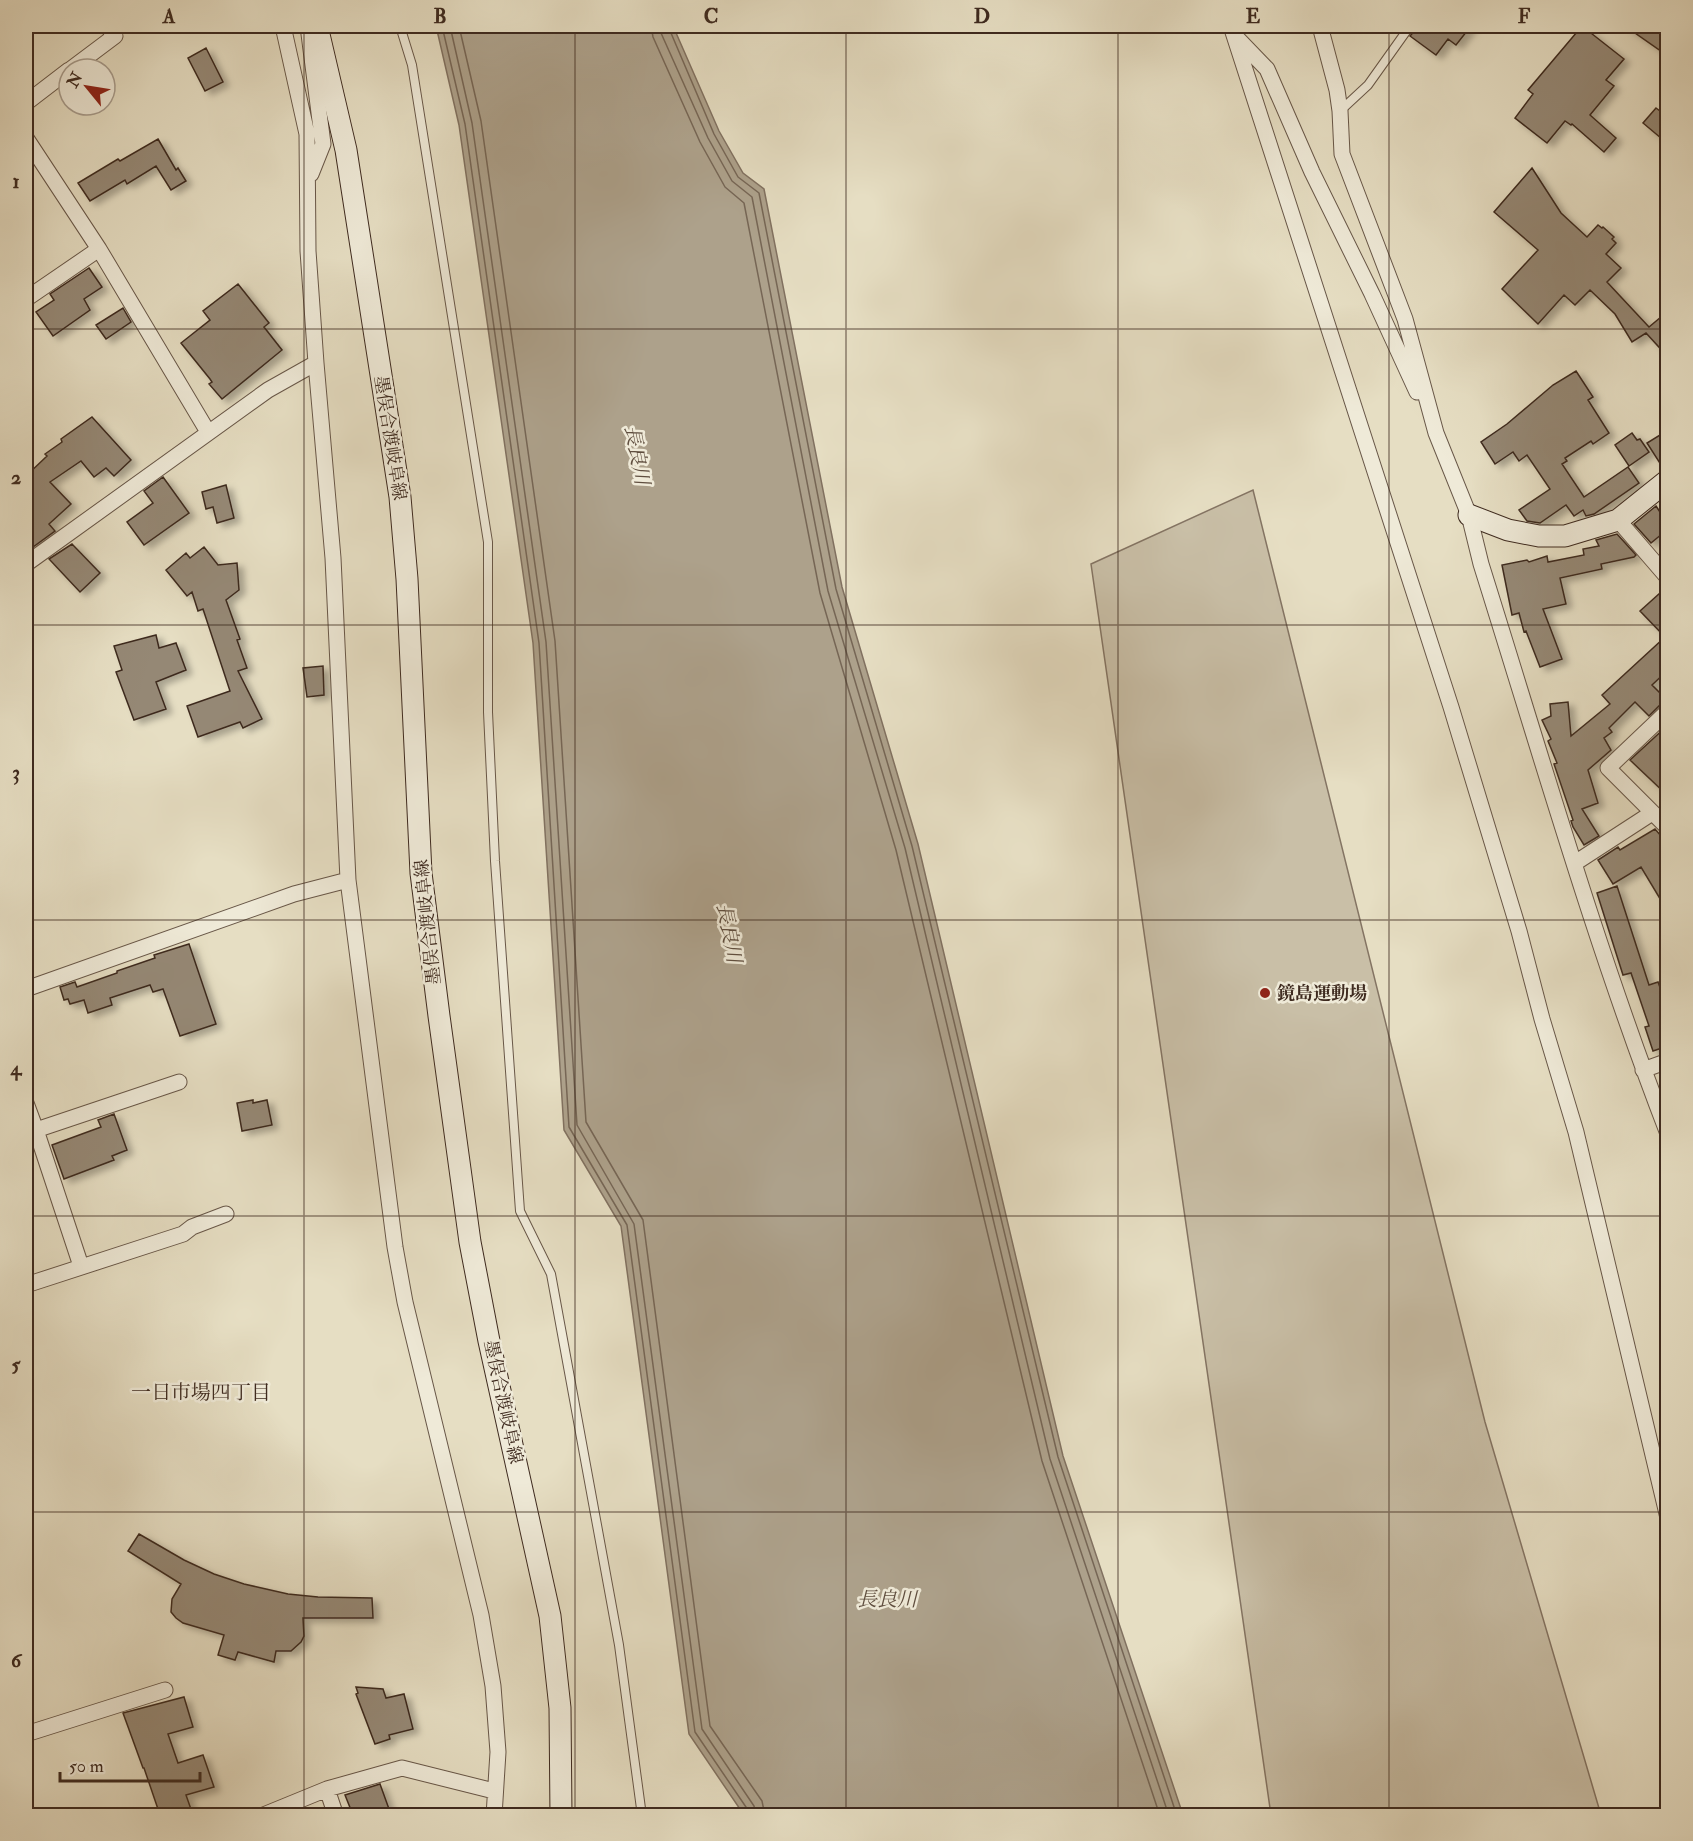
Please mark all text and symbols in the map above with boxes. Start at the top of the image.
text: A [162,4,176,29]
text: B [433,4,447,29]
text: C [704,4,718,29]
text: D [974,4,990,29]
text: E [1246,4,1261,29]
text: F [1518,4,1531,29]
north arrow [57,57,117,117]
text: N [62,68,87,92]
text: 1 [12,169,20,194]
street label: 墨俣合渡岐阜線 [369,374,411,502]
water label: 長良川 [619,423,655,489]
text: 2 [11,465,21,490]
text: 3 [12,760,20,785]
street label: 墨俣合渡岐阜線 [410,858,446,986]
water label: 長良川 [711,901,747,967]
place label: 鏡島運動場 [1277,982,1367,1005]
marker: 鏡島運動場 [1258,986,1272,1000]
text: 4 [10,1056,23,1081]
street label: 墨俣合渡岐阜線 [479,1338,527,1466]
text: 5 [12,1352,22,1377]
district label: 一日市場四丁目 [131,1380,271,1405]
water label: 長良川 [857,1587,919,1612]
text: 6 [11,1648,23,1673]
scale bar [60,1745,200,1783]
text: 50 m [69,1755,104,1778]

